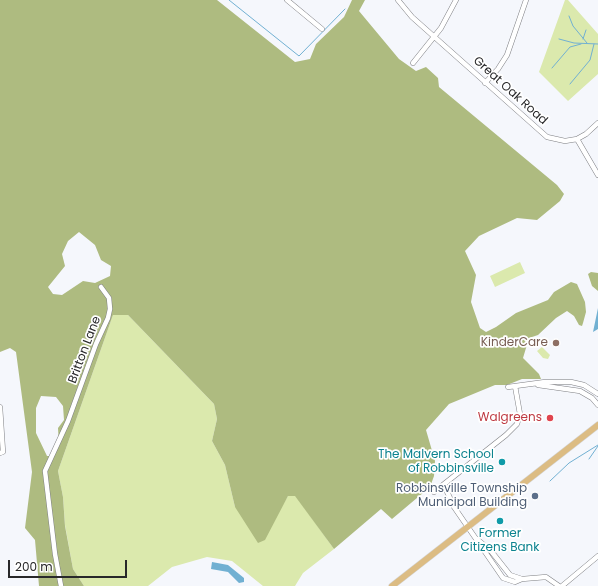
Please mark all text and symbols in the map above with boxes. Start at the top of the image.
street label: Great Oak Road [470,54,550,128]
street label: Britton Lane [66,315,104,385]
place label: KinderCare [481,336,548,350]
marker: KinderCare [551,338,561,348]
place label: Walgreens [478,411,542,425]
marker: Walgreens [545,413,555,423]
place label: The Malvern School of Robbinsville [378,448,494,476]
marker: The Malvern School of Robbinsville [497,457,507,467]
place label: Robbinsville Township Municipal Building [396,482,527,510]
marker: Robbinsville Township Municipal Building [530,491,540,501]
marker: Former Citizens Bank [495,516,505,526]
place label: Former Citizens Bank [461,527,539,555]
scale bar [10,552,129,578]
text: 200 m [15,558,53,575]

